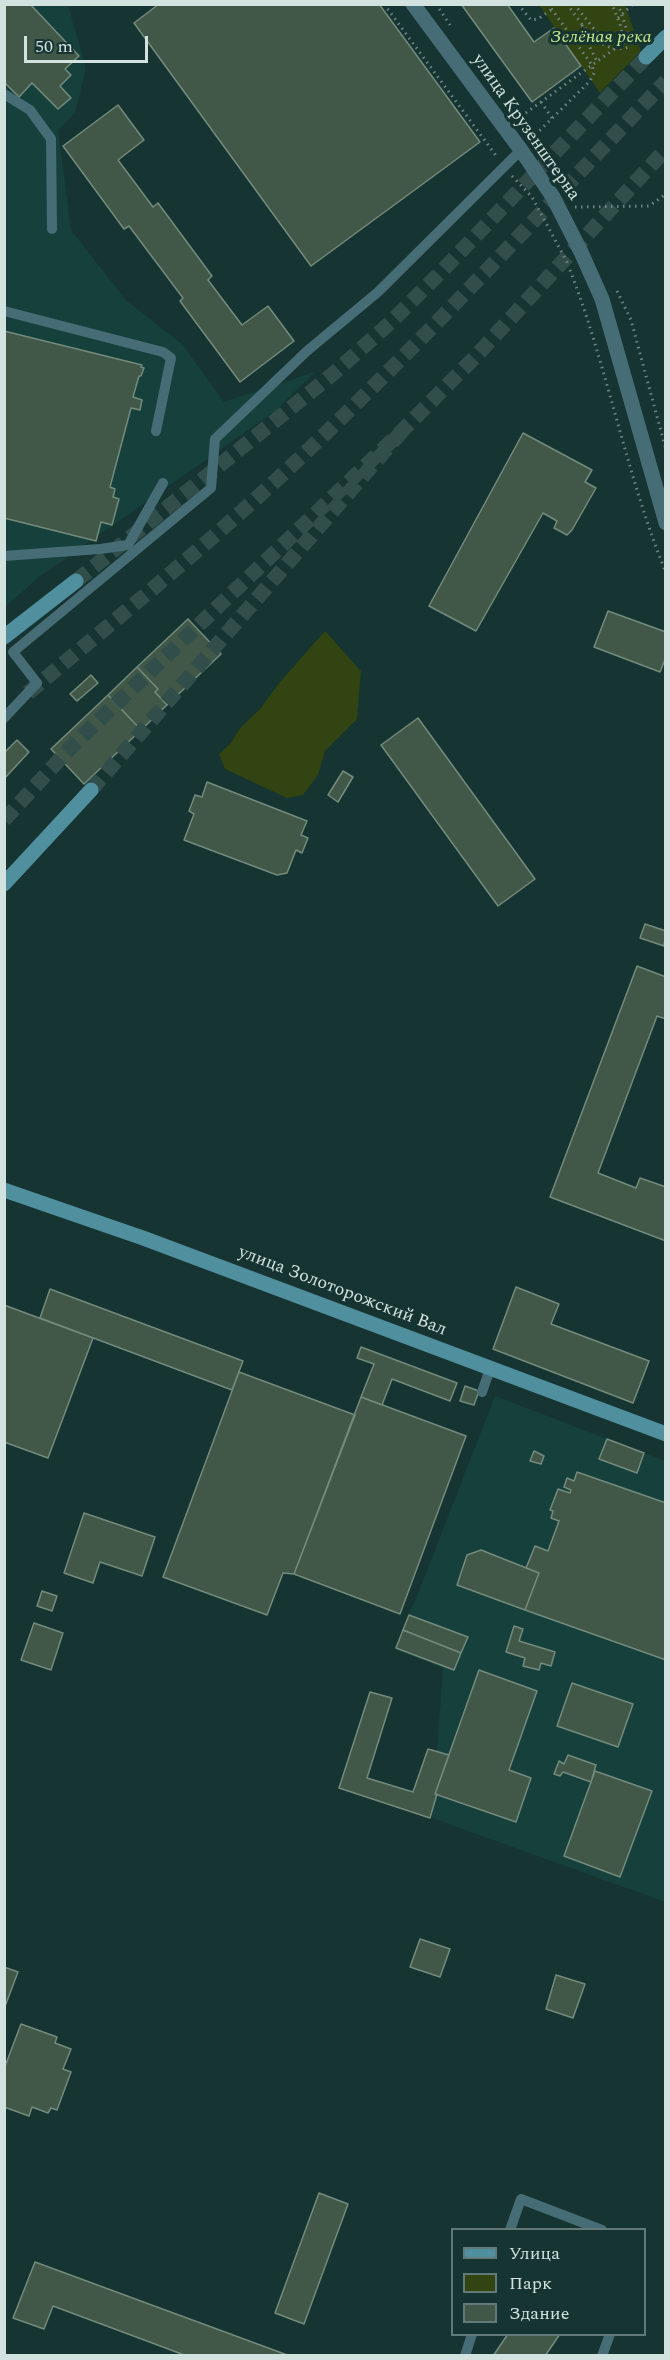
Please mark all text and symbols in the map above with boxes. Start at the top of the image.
scale bar [27,24,152,62]
park label: Зелёная река [550,27,652,49]
text: 50 m [35,33,73,60]
street label: улица Крузенштерна [466,51,584,205]
street label: улица Золоторожский Вал [235,1242,449,1342]
legend [451,2228,646,2336]
text: Улица [509,2240,560,2267]
text: Парк [509,2270,552,2297]
text: Здание [509,2300,569,2327]

